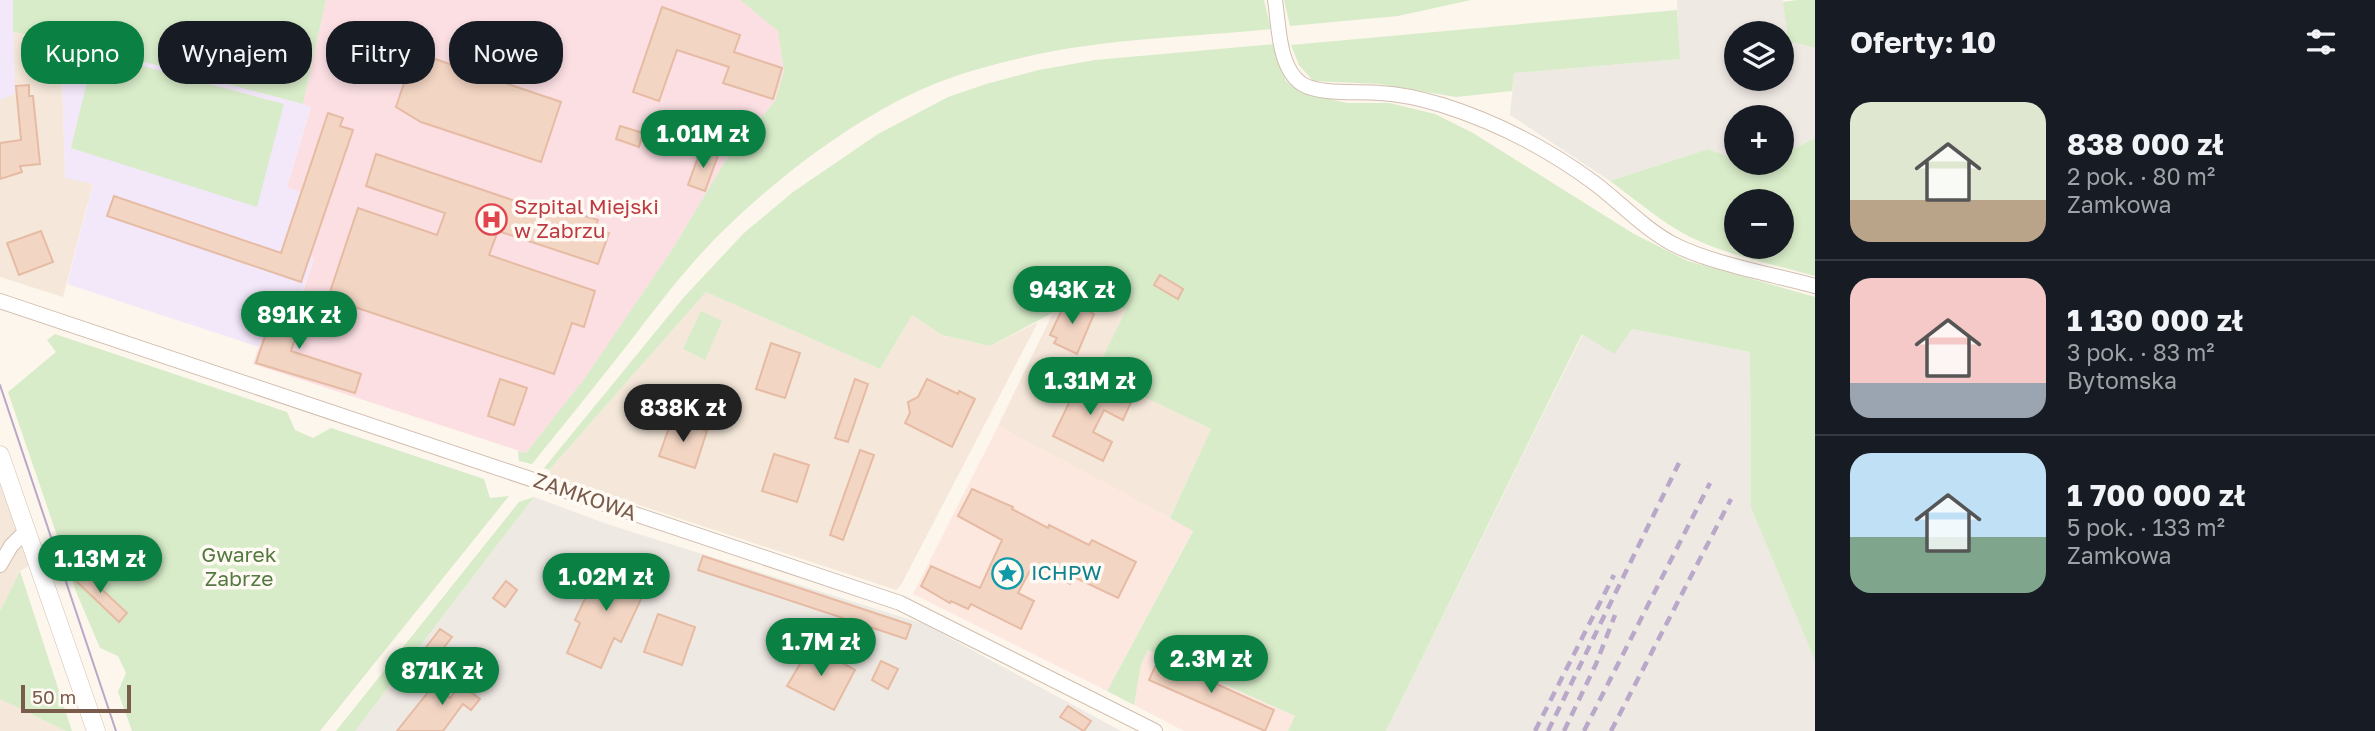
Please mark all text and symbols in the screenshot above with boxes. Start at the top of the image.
chip: Kupno [21,21,144,84]
chip: Wynajem [158,21,312,84]
chip: Filtry [326,21,435,84]
chip: Nowe [449,21,563,84]
map controls [1724,21,1794,259]
button: layers [1724,21,1794,91]
icon: filters [2302,23,2340,61]
text: Oferty: 10 [1850,24,1996,60]
button: + [1724,105,1794,175]
pin: 1.01M zł [631,110,775,170]
text: 1.01M zł [657,119,749,147]
text: 838 000 zł [2067,126,2224,162]
icon: home [1906,130,1990,214]
text: 2 pok. · 80 m² [2067,162,2215,190]
button: − [1724,189,1794,259]
text: Zamkowa [2067,190,2171,218]
place label: Szpital Miejski w Zabrzu [514,193,659,243]
hospital icon: Szpital Miejski w Zabrzu [474,202,508,236]
pin: 943K zł [1007,266,1137,326]
text: 943K zł [1029,275,1115,303]
pin: 891K zł [234,292,364,351]
text: 891K zł [257,300,341,328]
text: 1 130 000 zł [2067,302,2243,338]
icon: home [1906,306,1990,390]
text: 3 pok. · 83 m² [2067,338,2215,366]
pin: 1.31M zł [1018,358,1162,417]
text: 1.31M zł [1044,366,1136,394]
text: Bytomska [2067,366,2177,394]
pin: 838K zł [618,384,748,444]
text: 838K zł [640,393,726,421]
street label: ZAMKOWA [530,466,640,526]
text: 1 700 000 zł [2067,477,2245,513]
icon: home [1906,481,1990,565]
text: 5 pok. · 133 m² [2067,513,2225,541]
pin: 1.13M zł [28,536,172,595]
park label: Gwarek Zabrze [201,541,277,591]
text: Zamkowa [2067,541,2171,569]
text: 1.13M zł [54,544,146,572]
pin: 1.02M zł [534,554,678,613]
place icon: ICHPW [991,556,1025,590]
place label: ICHPW [1031,559,1102,585]
text: 1.02M zł [559,562,653,590]
pin: 1.7M zł [756,618,886,678]
text: 1.7M zł [782,627,860,655]
pin: 2.3M zł [1146,636,1276,695]
text: 2.3M zł [1170,644,1252,672]
pin: 871K zł [377,648,507,707]
text: 871K zł [401,656,483,684]
scale bar [21,682,131,714]
text: 50 m [32,685,76,708]

